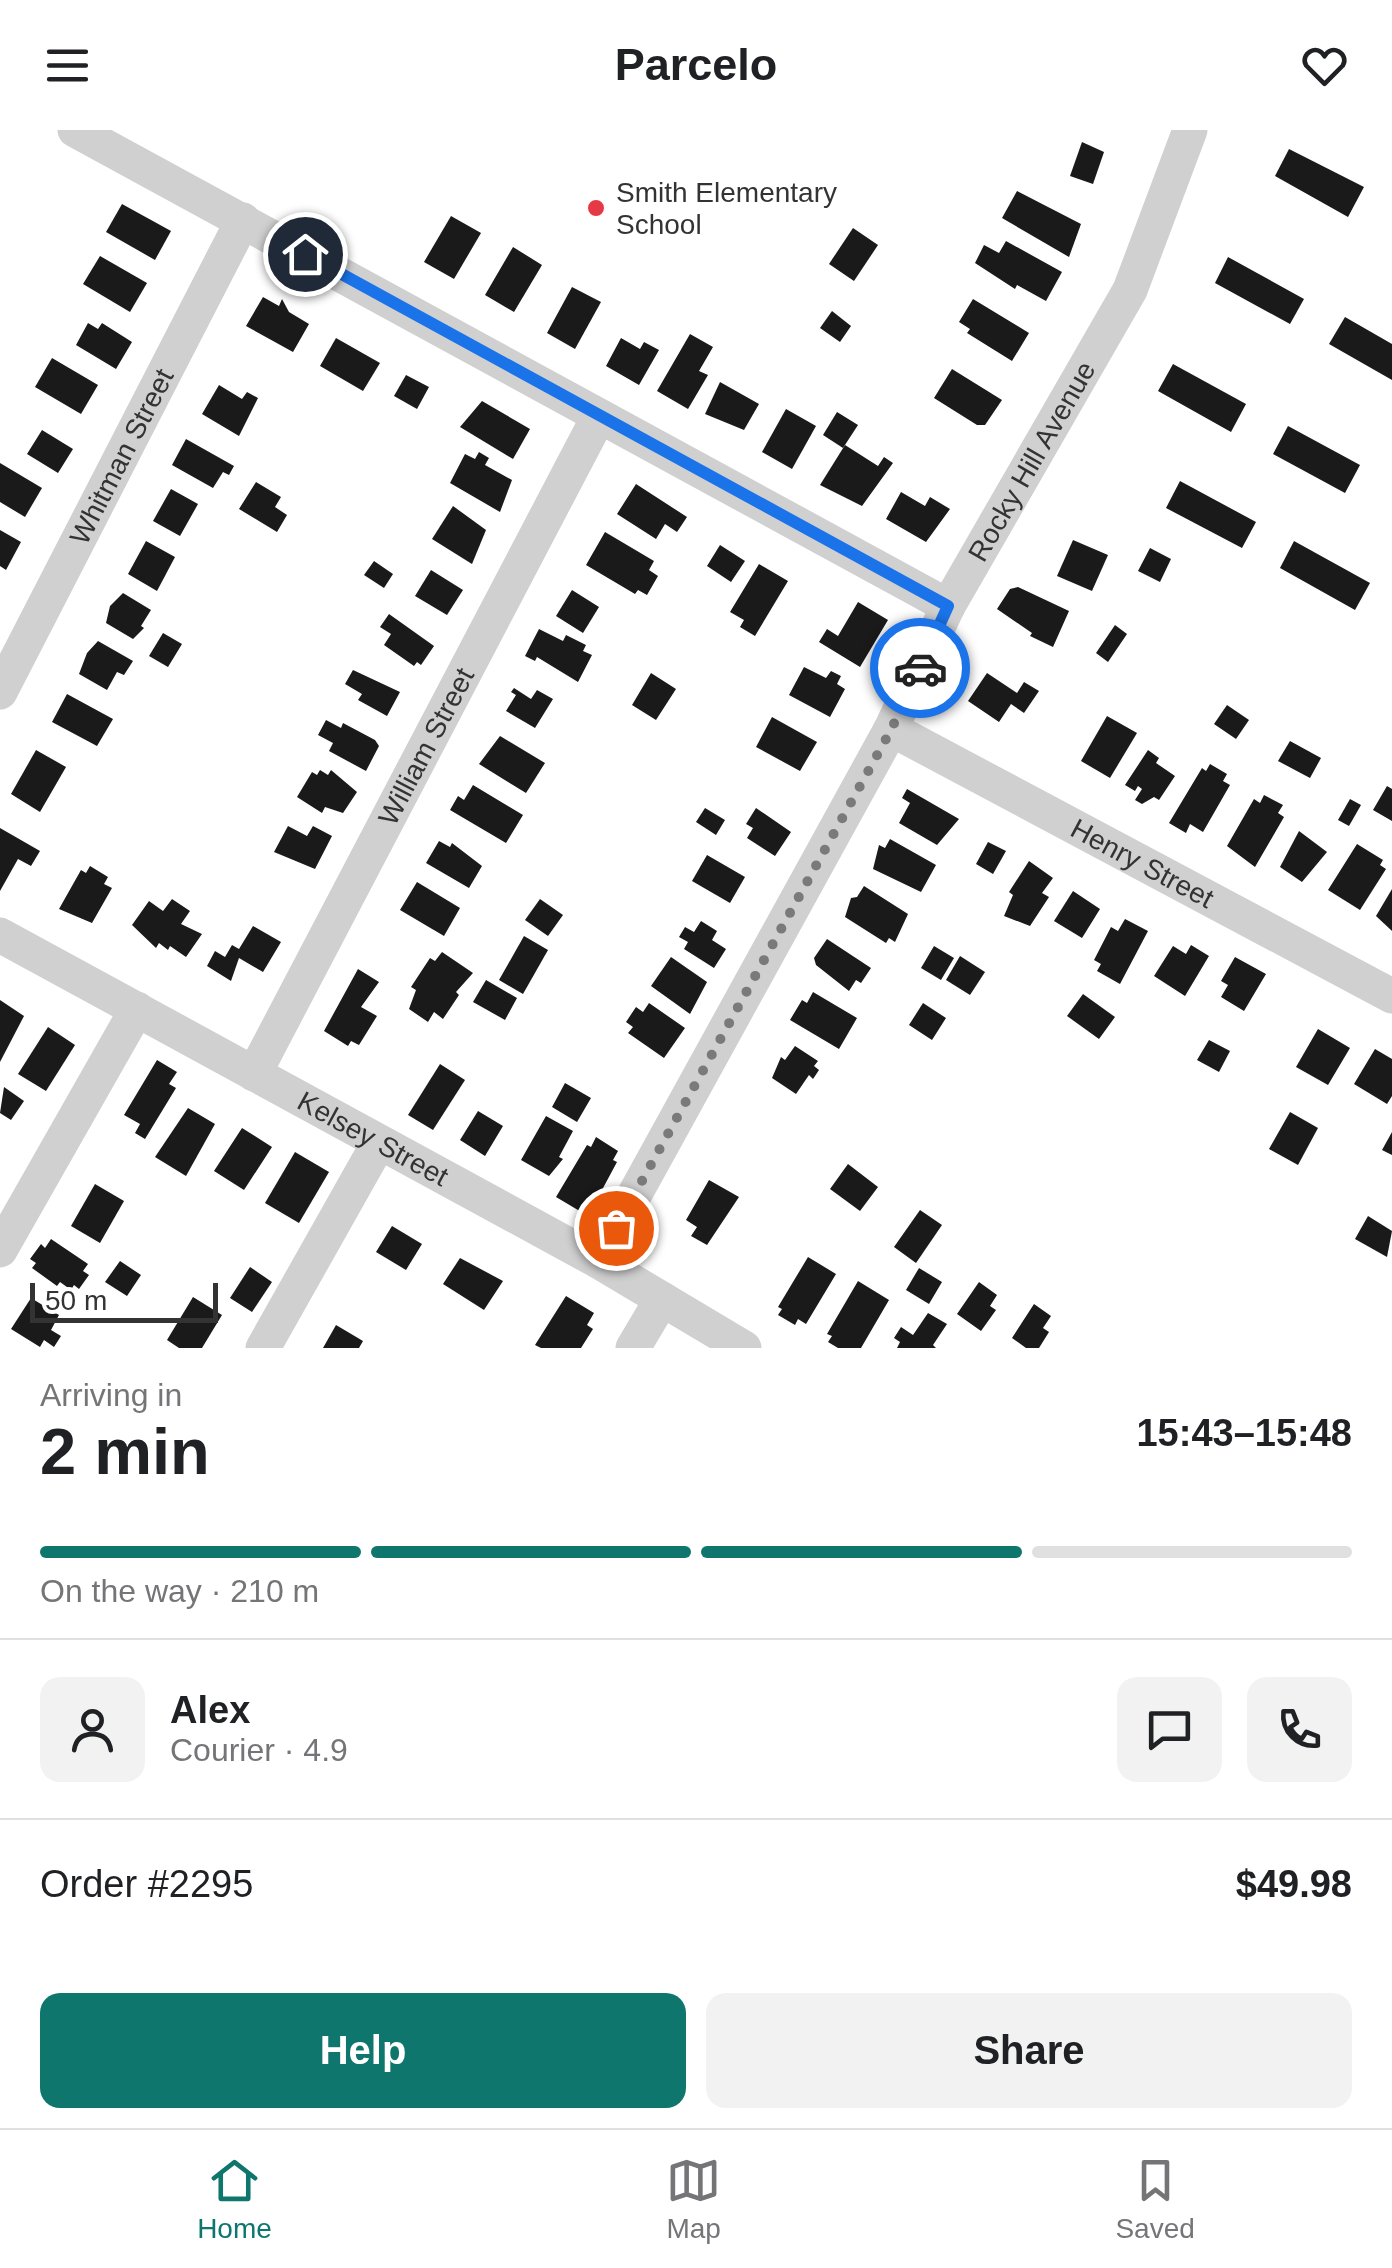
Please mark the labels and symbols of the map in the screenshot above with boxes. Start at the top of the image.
place label: Smith Elementary School [616,177,837,240]
marker: Smith Elementary School [585,197,607,219]
pin [263,212,348,297]
street label: Rocky Hill Avenue [962,356,1101,567]
street label: Whitman Street [63,363,179,549]
courier [870,618,970,718]
street label: William Street [372,662,480,830]
street label: Henry Street [1066,812,1219,914]
street label: Kelsey Street [293,1085,454,1192]
pin [574,1186,659,1271]
scale bar [30,1278,218,1322]

